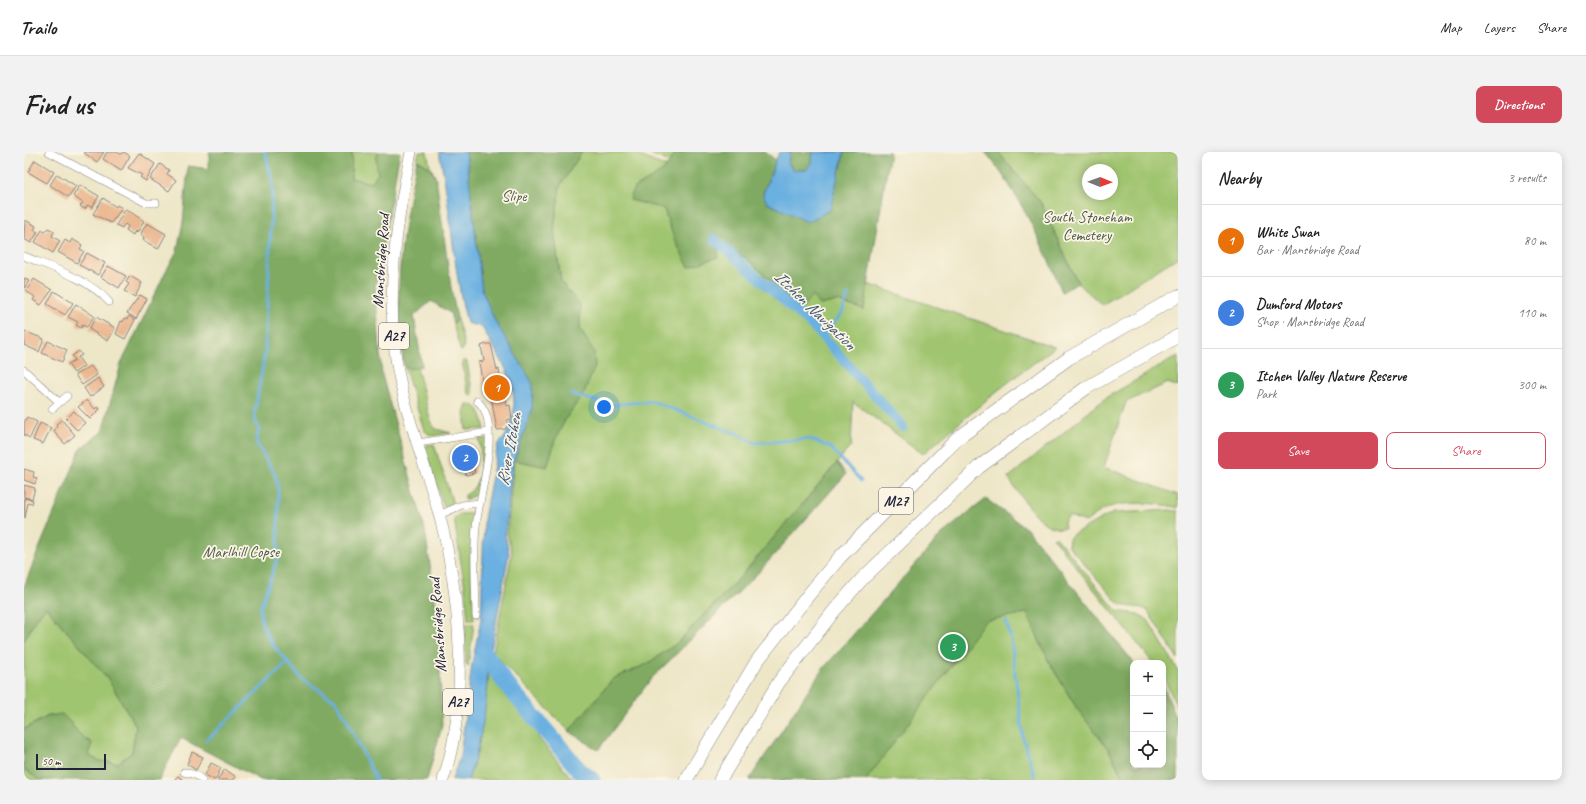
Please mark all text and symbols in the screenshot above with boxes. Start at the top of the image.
text: Trailo [20,16,56,40]
text: Map [1440,19,1462,36]
text: Layers [1484,19,1515,36]
text: Share [1537,19,1566,36]
button: Directions [1476,86,1562,123]
text: Find us [24,87,94,122]
north arrow [1082,164,1118,200]
text: Nearby [1218,168,1261,189]
text: 3 results [1508,170,1546,186]
park label: Slipe [501,186,528,206]
park label: South Stoneham Cemetery [1042,207,1133,245]
street label: Mansbridge Road [368,210,394,309]
text: White Swan [1256,223,1319,242]
text: 1 [1228,233,1234,249]
text: 80 m [1524,233,1546,249]
text: Bar · Mansbridge Road [1256,242,1359,258]
water label: Itchen Navigation [770,266,861,355]
text: Dumford Motors [1256,295,1341,314]
text: 2 [1228,305,1234,321]
text: 110 m [1518,305,1546,321]
text: Shop · Mansbridge Road [1256,314,1364,330]
road number: A27 [379,323,409,349]
text: Itchen Valley Nature Reserve [1256,367,1406,386]
pin: 1 [484,373,510,403]
text: 3 [1228,377,1234,393]
text: 300 m [1518,377,1546,393]
text: Park [1256,386,1277,402]
your location [594,397,614,417]
water label: River Itchen [492,409,527,487]
button: Save [1218,432,1378,469]
button: Share [1386,432,1546,469]
pin: 2 [452,443,478,473]
road number: M27 [879,488,913,514]
park label: Marlhill Copse [203,542,281,562]
street label: Mansbridge Road [425,574,451,673]
pin: 3 [940,632,966,662]
map controls [1130,660,1166,768]
button: + [1130,660,1166,696]
road number: A27 [443,689,473,715]
button: − [1130,696,1166,732]
button: locate [1130,732,1166,768]
scale bar [36,752,106,771]
text: 50 m [42,754,61,768]

